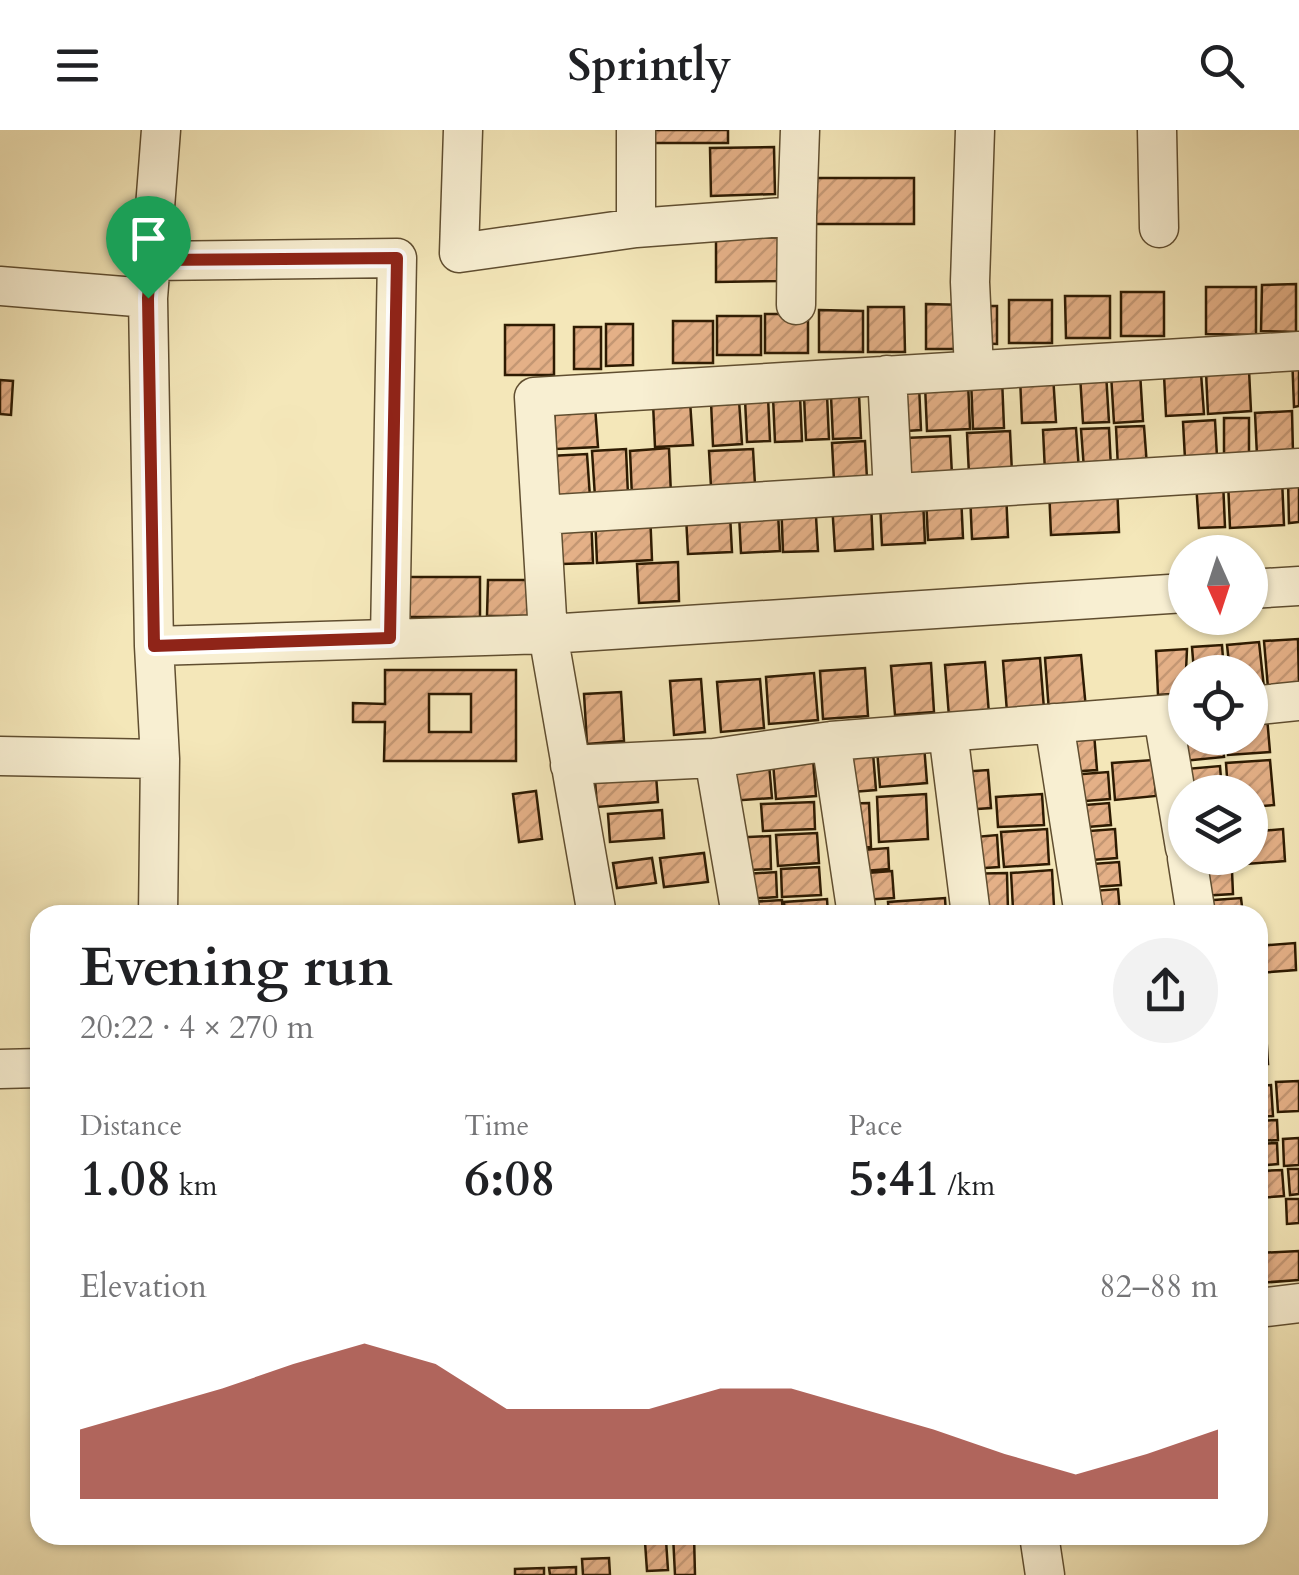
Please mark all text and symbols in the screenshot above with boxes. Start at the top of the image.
text: Sprintly [568,35,731,96]
icon: menu [50,38,105,93]
icon: search [1194,38,1249,93]
pin [106,196,191,299]
icon: arrive [121,211,176,266]
north arrow [1168,535,1268,635]
map controls [1168,535,1268,875]
button: locate [1168,655,1268,755]
button: layers [1168,775,1268,875]
text: Evening run [80,931,393,1005]
button: share [1113,938,1218,1043]
text: 20:22 · 4 × 270 m [80,1006,314,1050]
text: Distance [80,1107,182,1145]
text: Time [464,1107,529,1145]
text: Pace [849,1107,903,1145]
text: 1.08 [80,1145,171,1213]
text: 6:08 [464,1145,556,1213]
text: 5:41 [849,1145,940,1213]
text: km [171,1167,218,1205]
text: /km [940,1167,995,1205]
text: Elevation [80,1265,207,1309]
text: 82–88 m [1099,1265,1218,1309]

